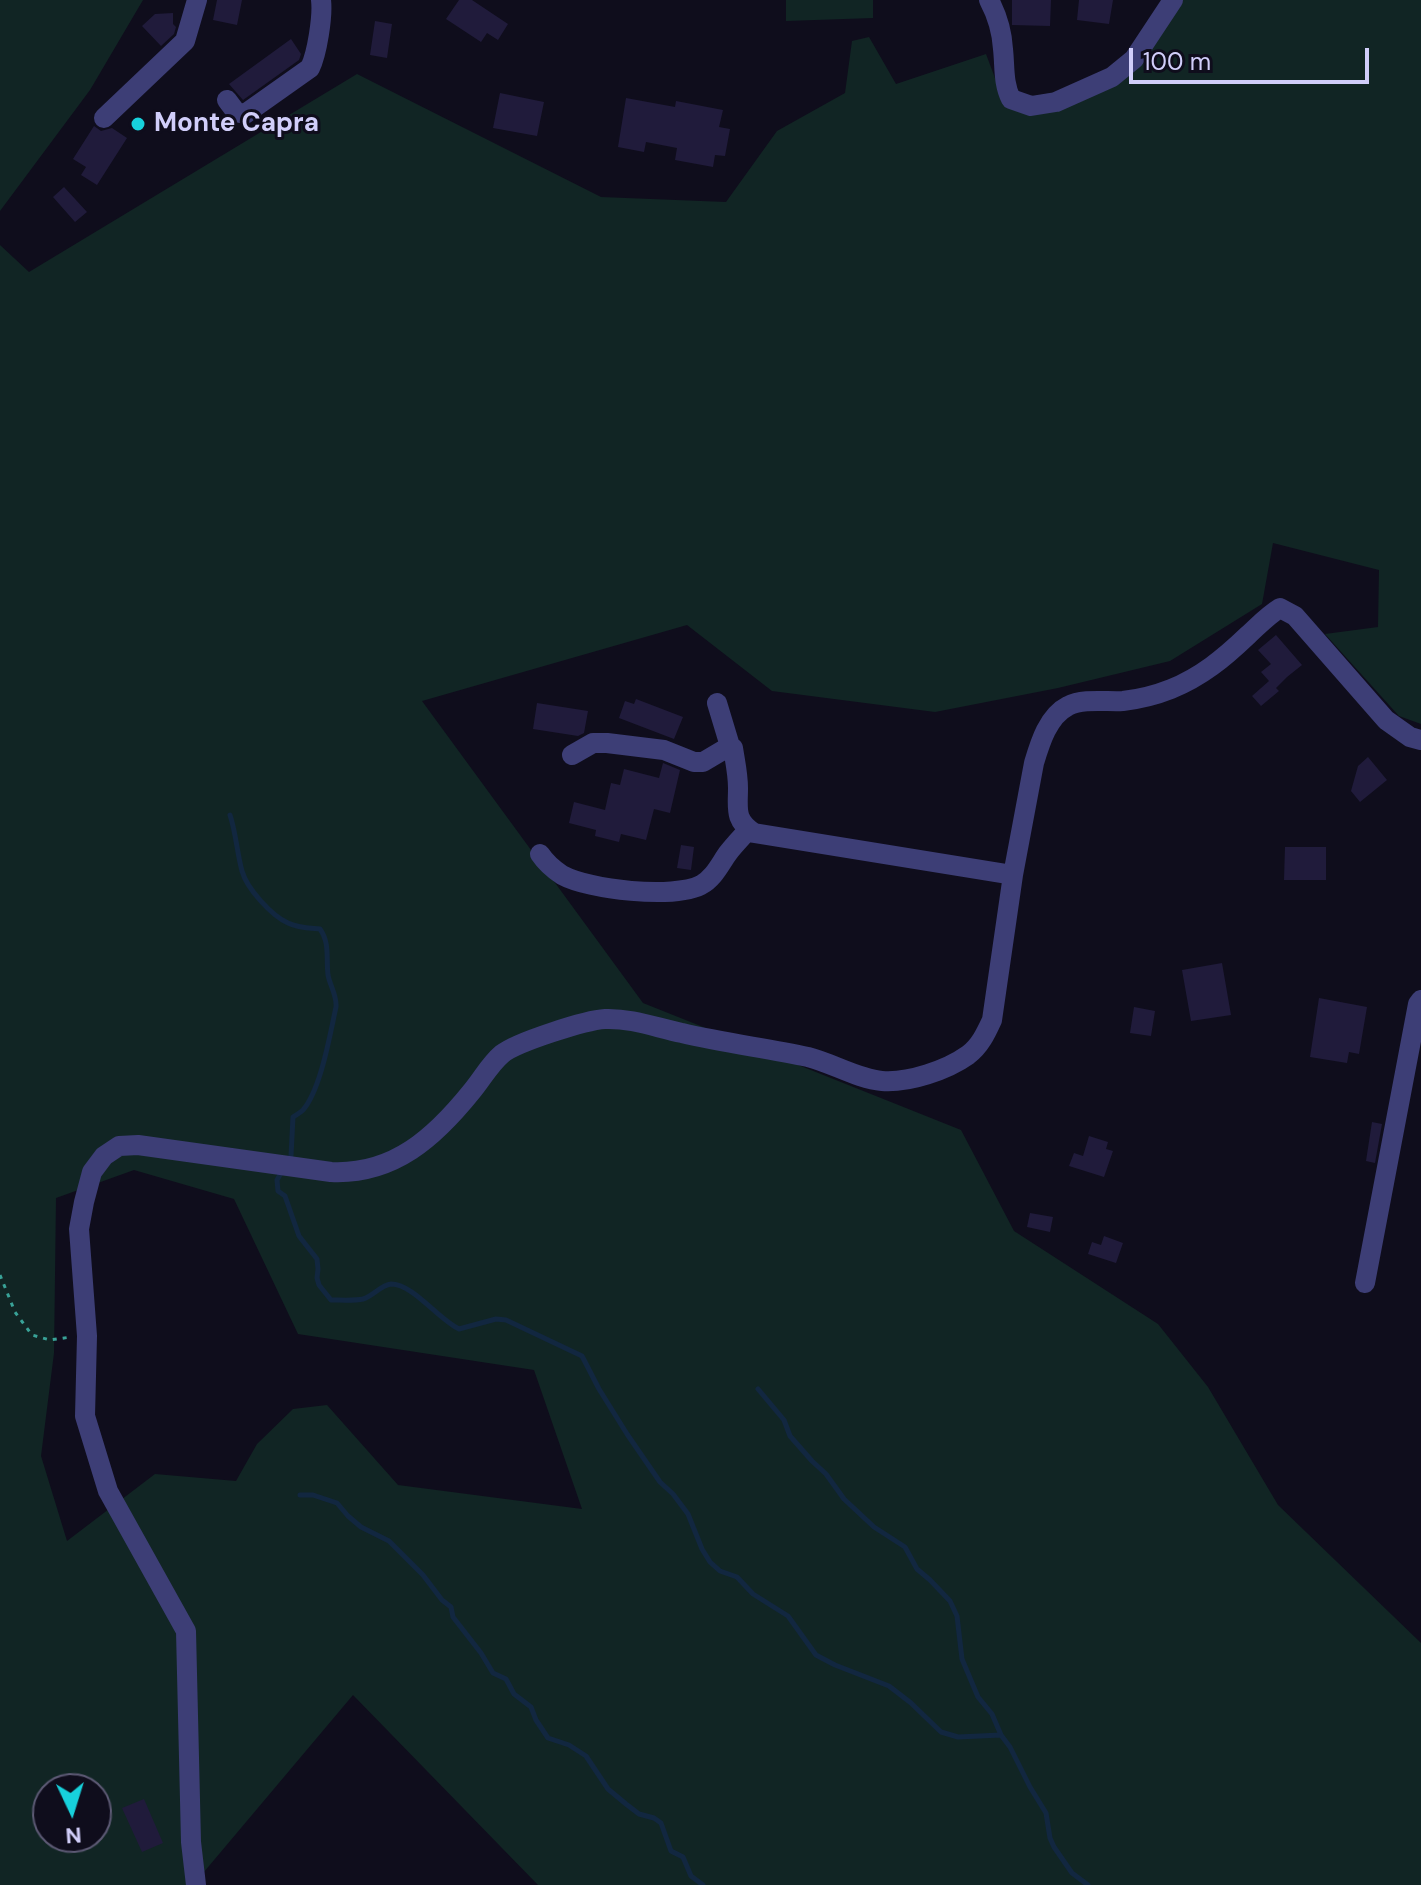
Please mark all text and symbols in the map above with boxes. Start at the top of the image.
scale bar [1133,32,1373,82]
text: 100 m [1143,46,1211,77]
place label: Monte Capra [154,108,319,140]
marker: Monte Capra [129,115,147,133]
north arrow [32,1773,112,1853]
text: N [65,1820,83,1850]

